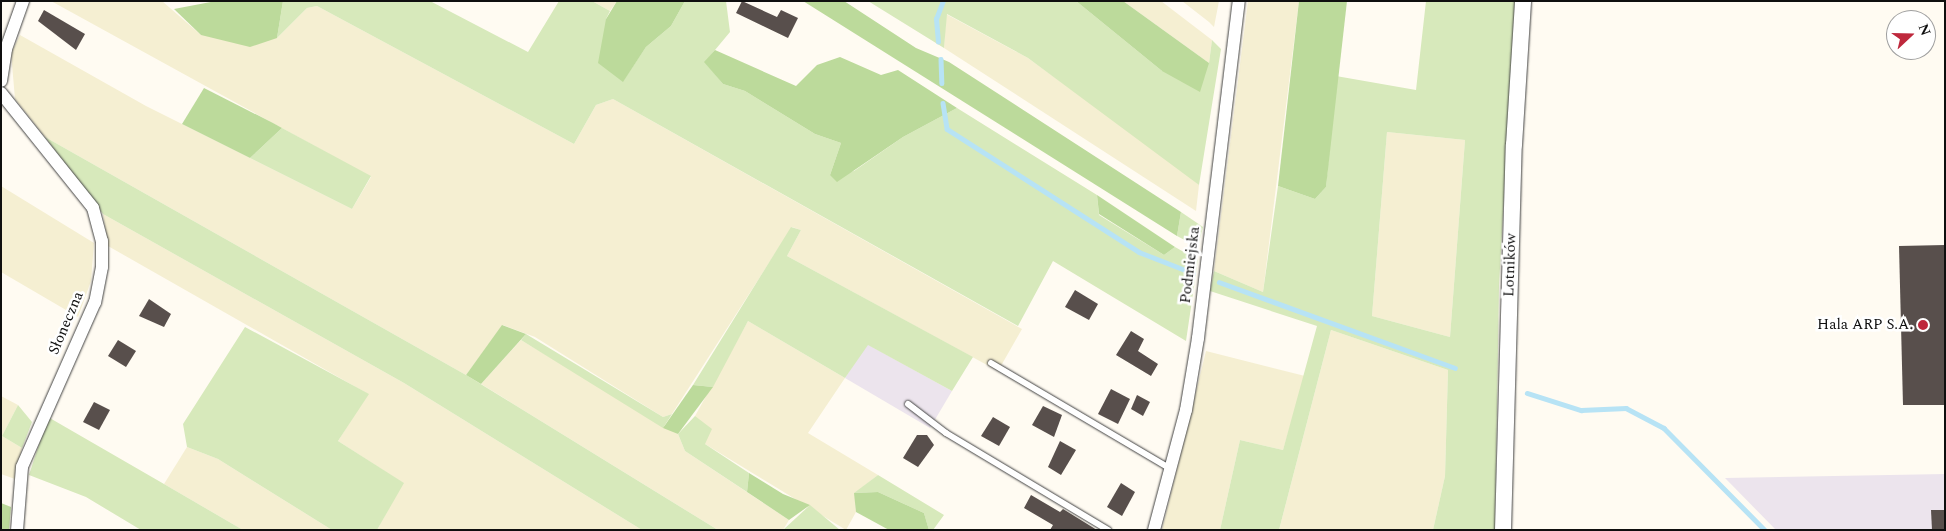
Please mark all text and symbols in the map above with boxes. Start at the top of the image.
north arrow [1886,10,1936,60]
text: N [1913,21,1936,39]
street label: Podmiejska [1176,226,1204,304]
street label: Lotników [1500,233,1520,297]
street label: Słoneczna [45,289,87,357]
place label: Hala ARP S.A. [1817,316,1913,334]
marker: Hala ARP S.A. [1917,319,1929,331]

